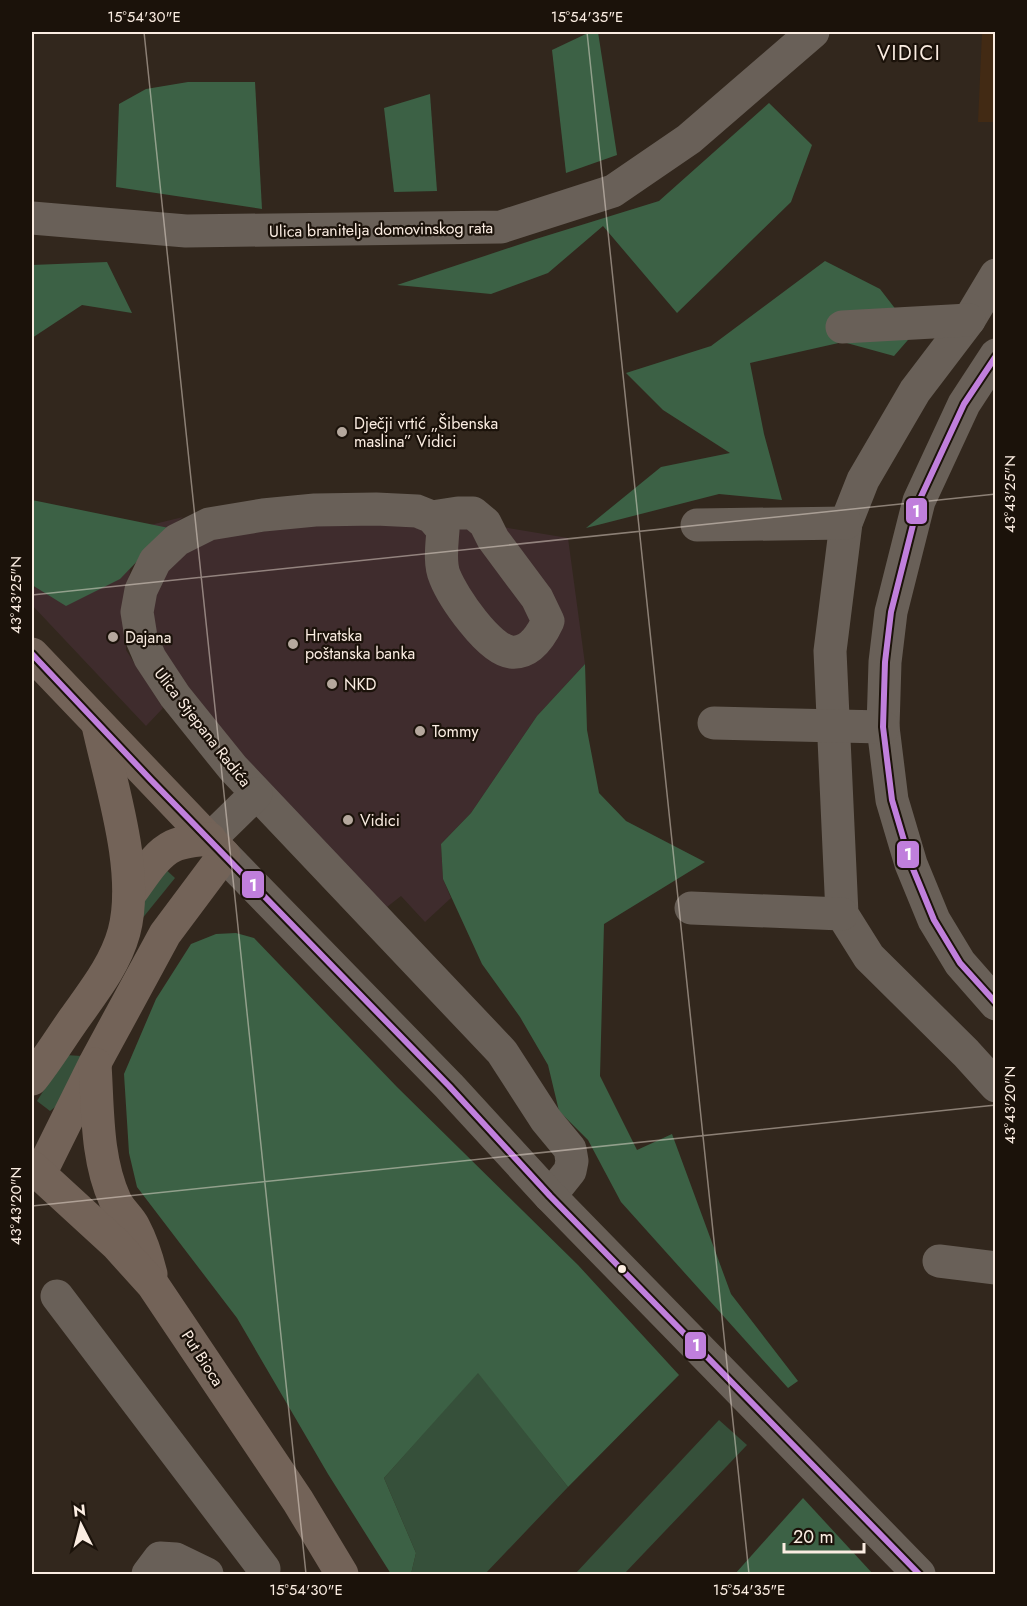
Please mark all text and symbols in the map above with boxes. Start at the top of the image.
text: 15°54'30"E [107,6,181,28]
text: 15°54'35"E [551,6,623,28]
district label: VIDICI [877,39,941,68]
street label: Ulica branitelja domovinskog rata [269,216,493,243]
place label: Dječji vrtić „Šibenska maslina” Vidici [354,412,498,453]
marker: Dječji vrtić „Šibenska maslina” Vidici [335,425,349,439]
text: 43°43'25"N [999,455,1021,533]
line badge: 1 [905,497,928,525]
text: 1 [912,500,920,523]
text: 43°43'25"N [5,556,27,634]
place label: Hrvatska poštanska banka [305,624,415,665]
place label: Dajana [125,626,171,649]
marker: Dajana [106,630,120,644]
marker: Hrvatska poštanska banka [286,637,300,651]
street label: Ulica Stjepana Radića [149,663,257,792]
place label: NKD [344,673,376,696]
marker: NKD [325,677,339,691]
place label: Tommy [432,720,479,743]
marker: Tommy [413,724,427,738]
place label: Vidici [360,809,400,832]
marker: Vidici [341,813,355,827]
line badge: 1 [896,840,920,869]
text: 1 [904,843,912,866]
line badge: 1 [241,870,265,899]
text: 1 [249,874,257,897]
text: 43°43'20"N [999,1066,1021,1144]
text: 43°43'20"N [5,1167,27,1245]
unlabelled marker [616,1263,628,1275]
street label: Put Bioca [176,1326,229,1391]
line badge: 1 [684,1331,707,1360]
text: 1 [692,1334,700,1357]
north arrow [51,1495,111,1555]
text: N [72,1498,87,1523]
scale bar [784,1516,864,1554]
text: 20 m [793,1524,833,1550]
text: 15°54'30"E [269,1579,343,1601]
text: 15°54'35"E [713,1579,785,1601]

